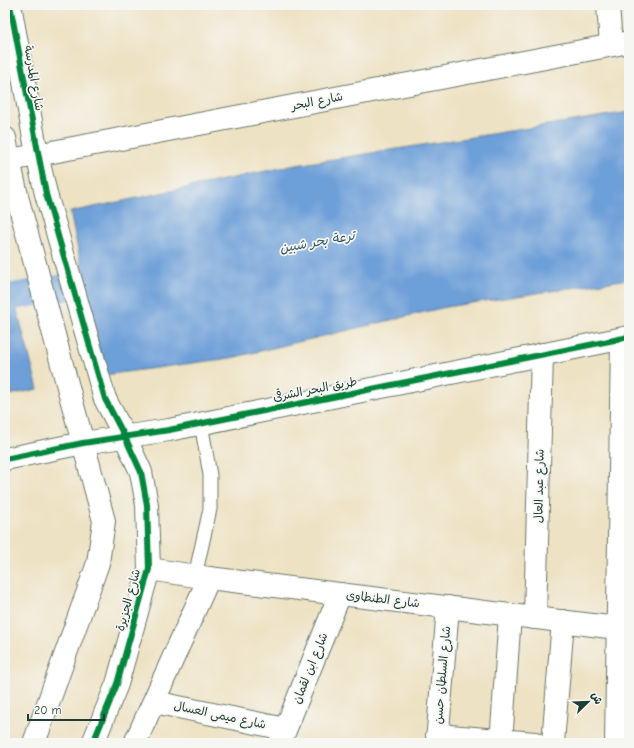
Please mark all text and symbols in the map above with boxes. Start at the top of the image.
street label: شارع المدرسة [19,44,47,112]
street label: شارع البحر [289,89,344,115]
water label: ترعة بحر شبين [278,227,358,256]
street label: طريق البحر الشرقى [272,374,359,405]
street label: شارع عبد العال [531,449,549,523]
street label: شارع الجزيرة [113,567,145,633]
street label: شارع الطنطاوى [345,588,421,612]
street label: شارع السلطان حسن [431,625,455,725]
street label: شارع ابن لقمان [289,630,332,706]
north arrow [568,682,608,722]
text: ش [588,690,605,706]
scale bar [28,696,104,722]
street label: شارع ميمى العسال [172,698,267,734]
text: 20 m [34,703,62,717]

